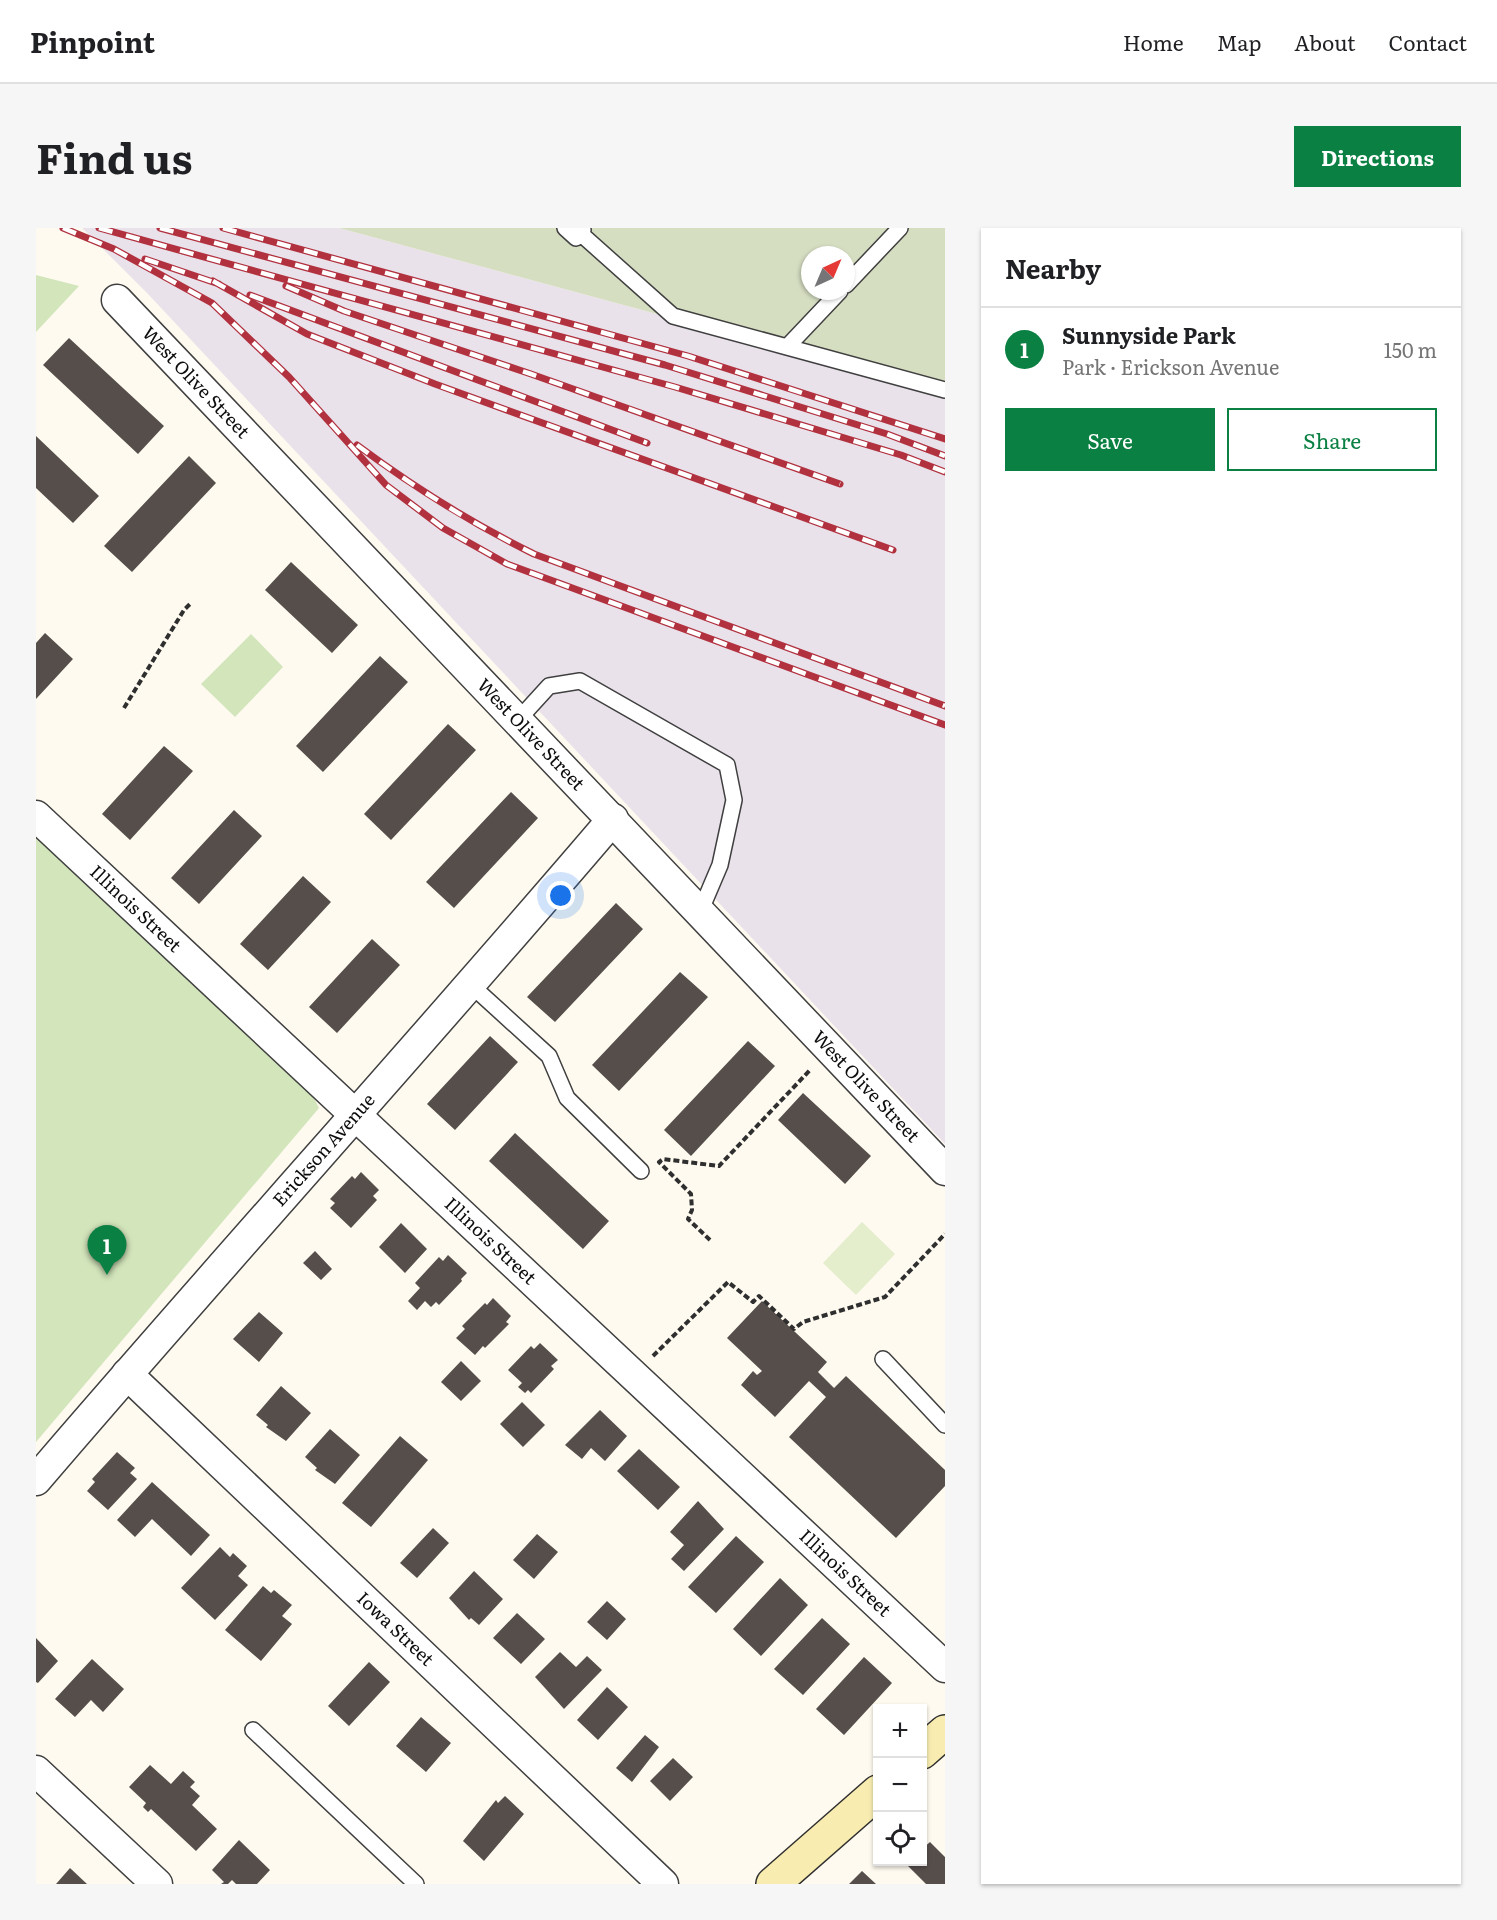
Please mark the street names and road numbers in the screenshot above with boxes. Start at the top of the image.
street label: West Olive Street [137,319,257,444]
street label: West Olive Street [472,672,592,796]
street label: Illinois Street [84,858,189,958]
street label: West Olive Street [807,1024,927,1148]
street label: Erickson Avenue [266,1087,381,1212]
street label: Illinois Street [439,1190,544,1290]
street label: Illinois Street [794,1522,898,1623]
street label: Iowa Street [351,1584,441,1672]

